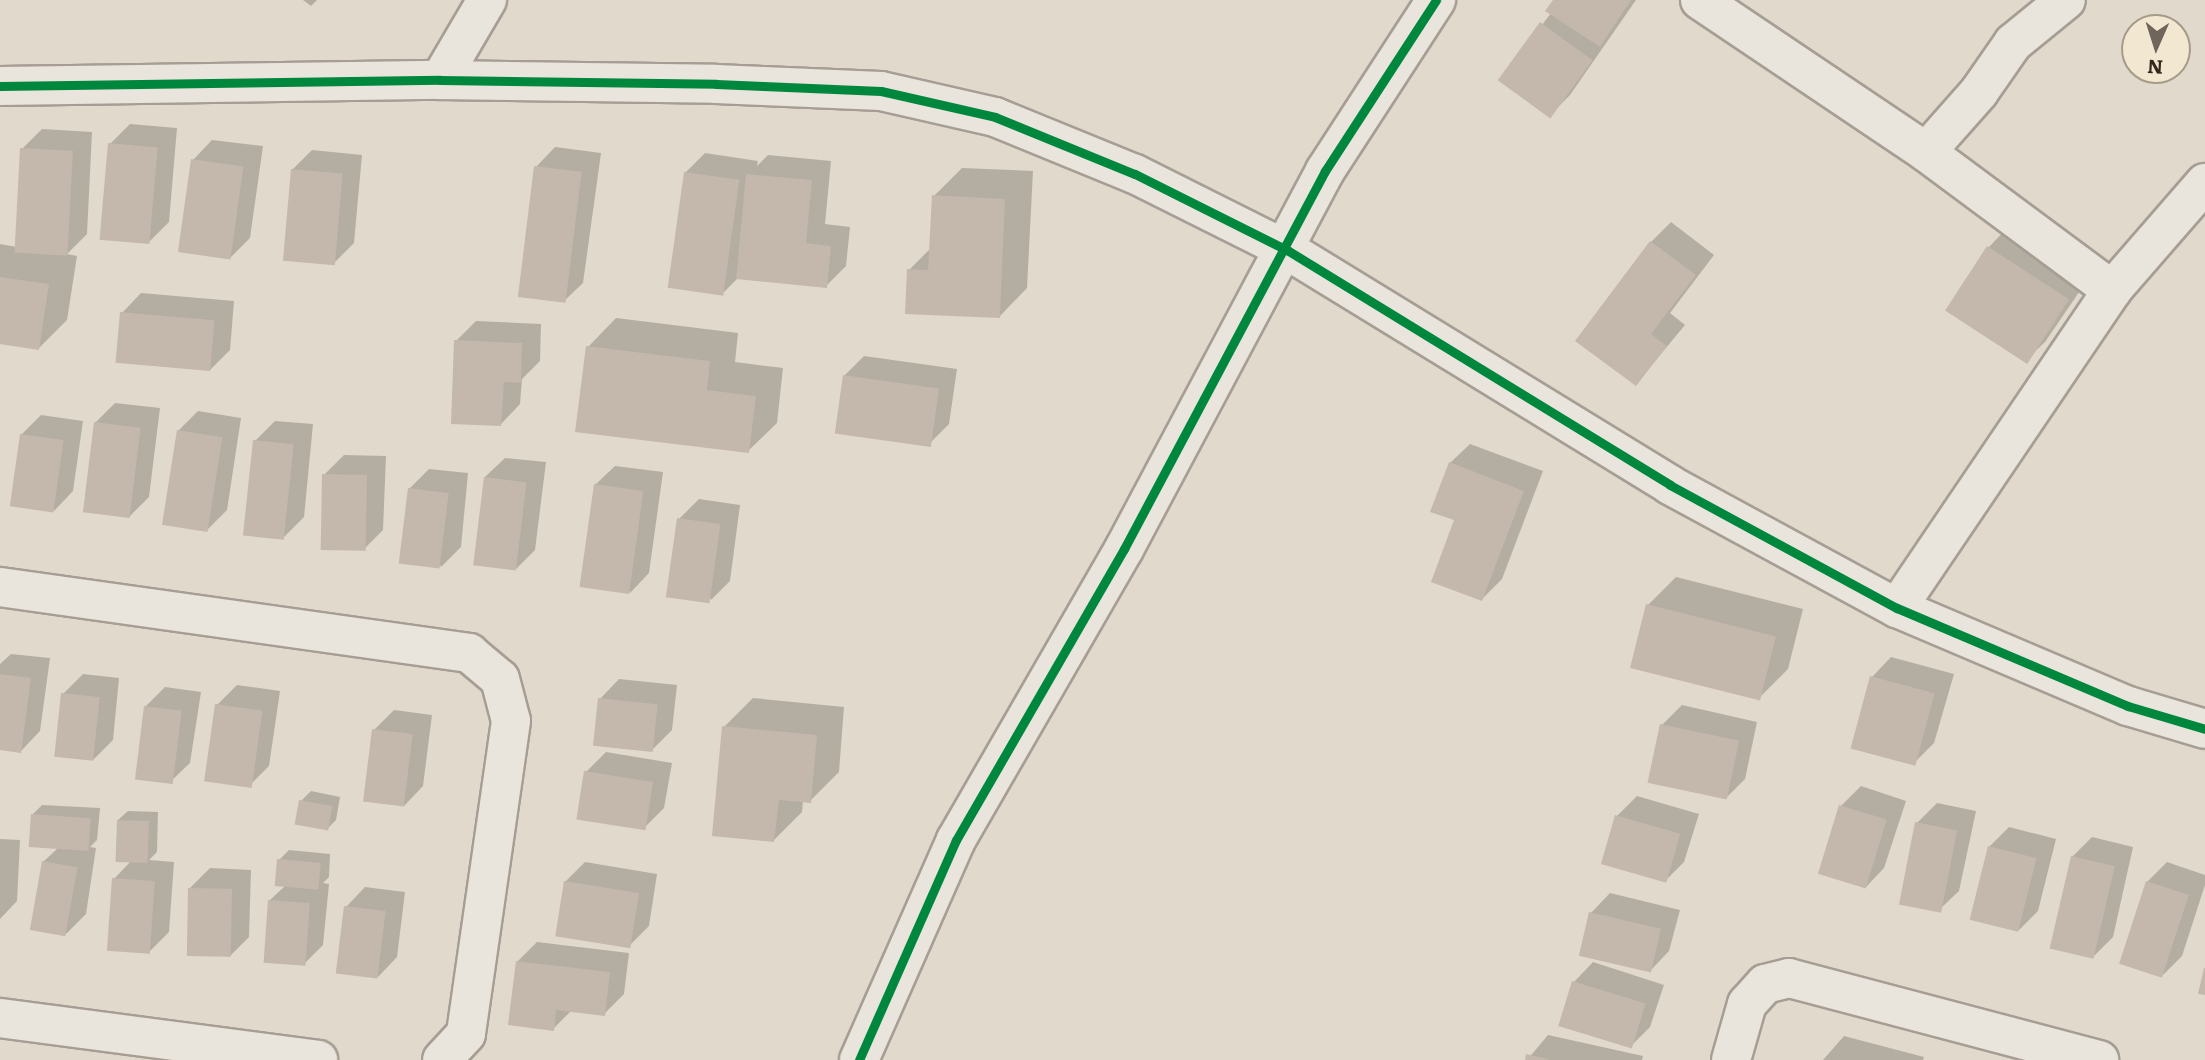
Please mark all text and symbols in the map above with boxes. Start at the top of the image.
north arrow [2121,14,2191,84]
text: N [2146,54,2164,82]

